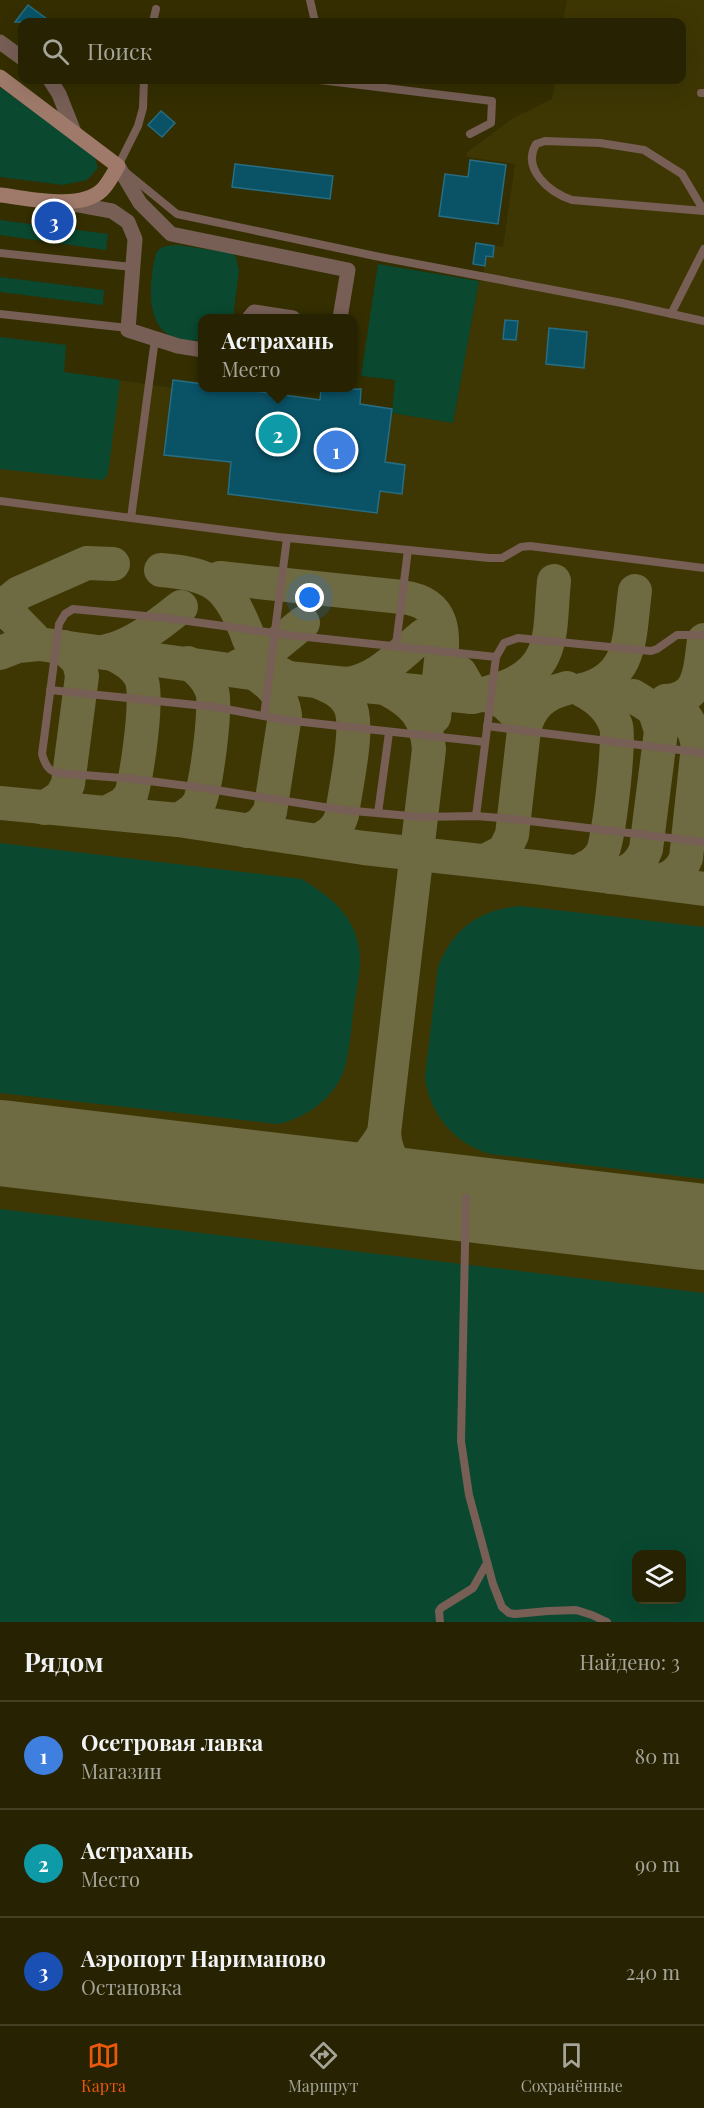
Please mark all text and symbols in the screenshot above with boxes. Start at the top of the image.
search box [18,18,686,84]
icon: search [39,35,72,68]
text: Поиск [87,36,152,66]
pin: 3 [34,198,74,244]
popup [198,314,357,392]
text: Астрахань [221,325,334,355]
text: Место [221,355,280,382]
pin: 2 [258,412,298,456]
pin: 1 [316,428,356,472]
your location [295,583,324,612]
map controls [632,1550,686,1604]
button: layers [632,1550,686,1604]
text: Рядом [24,1644,103,1679]
text: Найдено: 3 [579,1648,680,1675]
text: Осетровая лавка [81,1727,263,1757]
text: 1 [40,1742,47,1769]
text: 80 m [635,1742,680,1769]
text: Магазин [81,1757,162,1784]
text: Астрахань [81,1835,193,1865]
text: 2 [38,1850,49,1877]
text: 90 m [635,1850,680,1877]
text: Место [81,1865,140,1892]
text: Аэропорт Нариманово [81,1943,326,1973]
text: 3 [39,1958,48,1985]
text: 240 m [626,1958,680,1985]
text: Остановка [81,1973,182,2000]
tab: Карта [81,2039,126,2096]
tab: Маршрут [288,2039,359,2096]
tab: Сохранённые [521,2039,623,2096]

